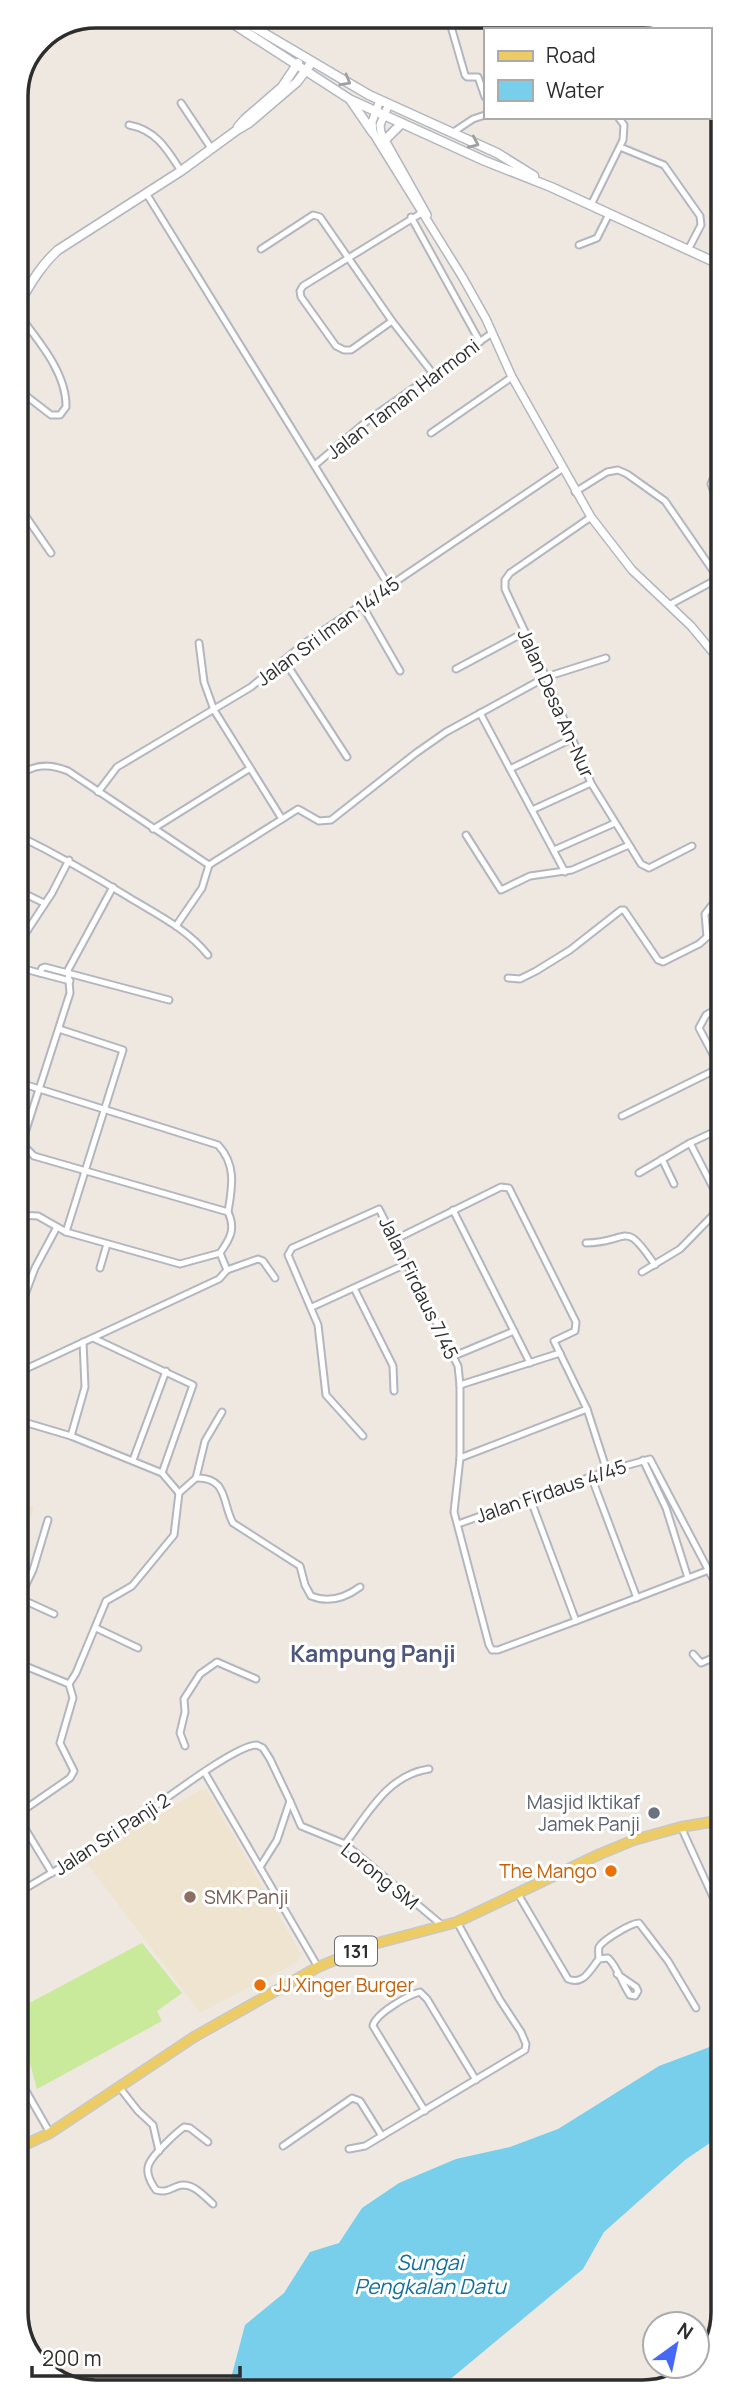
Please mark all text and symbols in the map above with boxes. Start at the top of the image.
legend [484,28,711,119]
text: Road [546,41,596,69]
one-way arrow [339,73,352,86]
text: Water [546,76,605,104]
one-way arrow [466,135,479,149]
street label: Jalan Taman Harmoni [321,333,485,465]
street label: Jalan Sri Iman 14/45 [251,570,405,692]
street label: Jalan Desa An-Nur [512,625,600,782]
street label: Jalan Firdaus 7/45 [373,1212,465,1364]
street label: Jalan Firdaus 4/45 [472,1453,630,1529]
district label: Kampung Panji [290,1637,456,1669]
street label: Jalan Sri Panji 2 [49,1787,175,1881]
place label: Masjid Iktikaf Jamek Panji [527,1789,640,1837]
marker: Masjid Iktikaf Jamek Panji [646,1805,662,1821]
street label: Lorong SM [336,1837,424,1915]
place label: The Mango [499,1858,597,1884]
marker: The Mango [603,1863,619,1879]
place label: SMK Panji [204,1884,288,1910]
marker: SMK Panji [182,1889,198,1905]
road number: 131 [335,1937,377,1966]
place label: JJ Xinger Burger [274,1972,414,1998]
marker: JJ Xinger Burger [252,1977,268,1993]
water label: Sungai Pengkalan Datu [354,2248,507,2300]
north arrow [641,2310,711,2380]
text: N [672,2316,698,2345]
scale bar [32,2334,240,2378]
text: 200 m [42,2344,102,2372]

